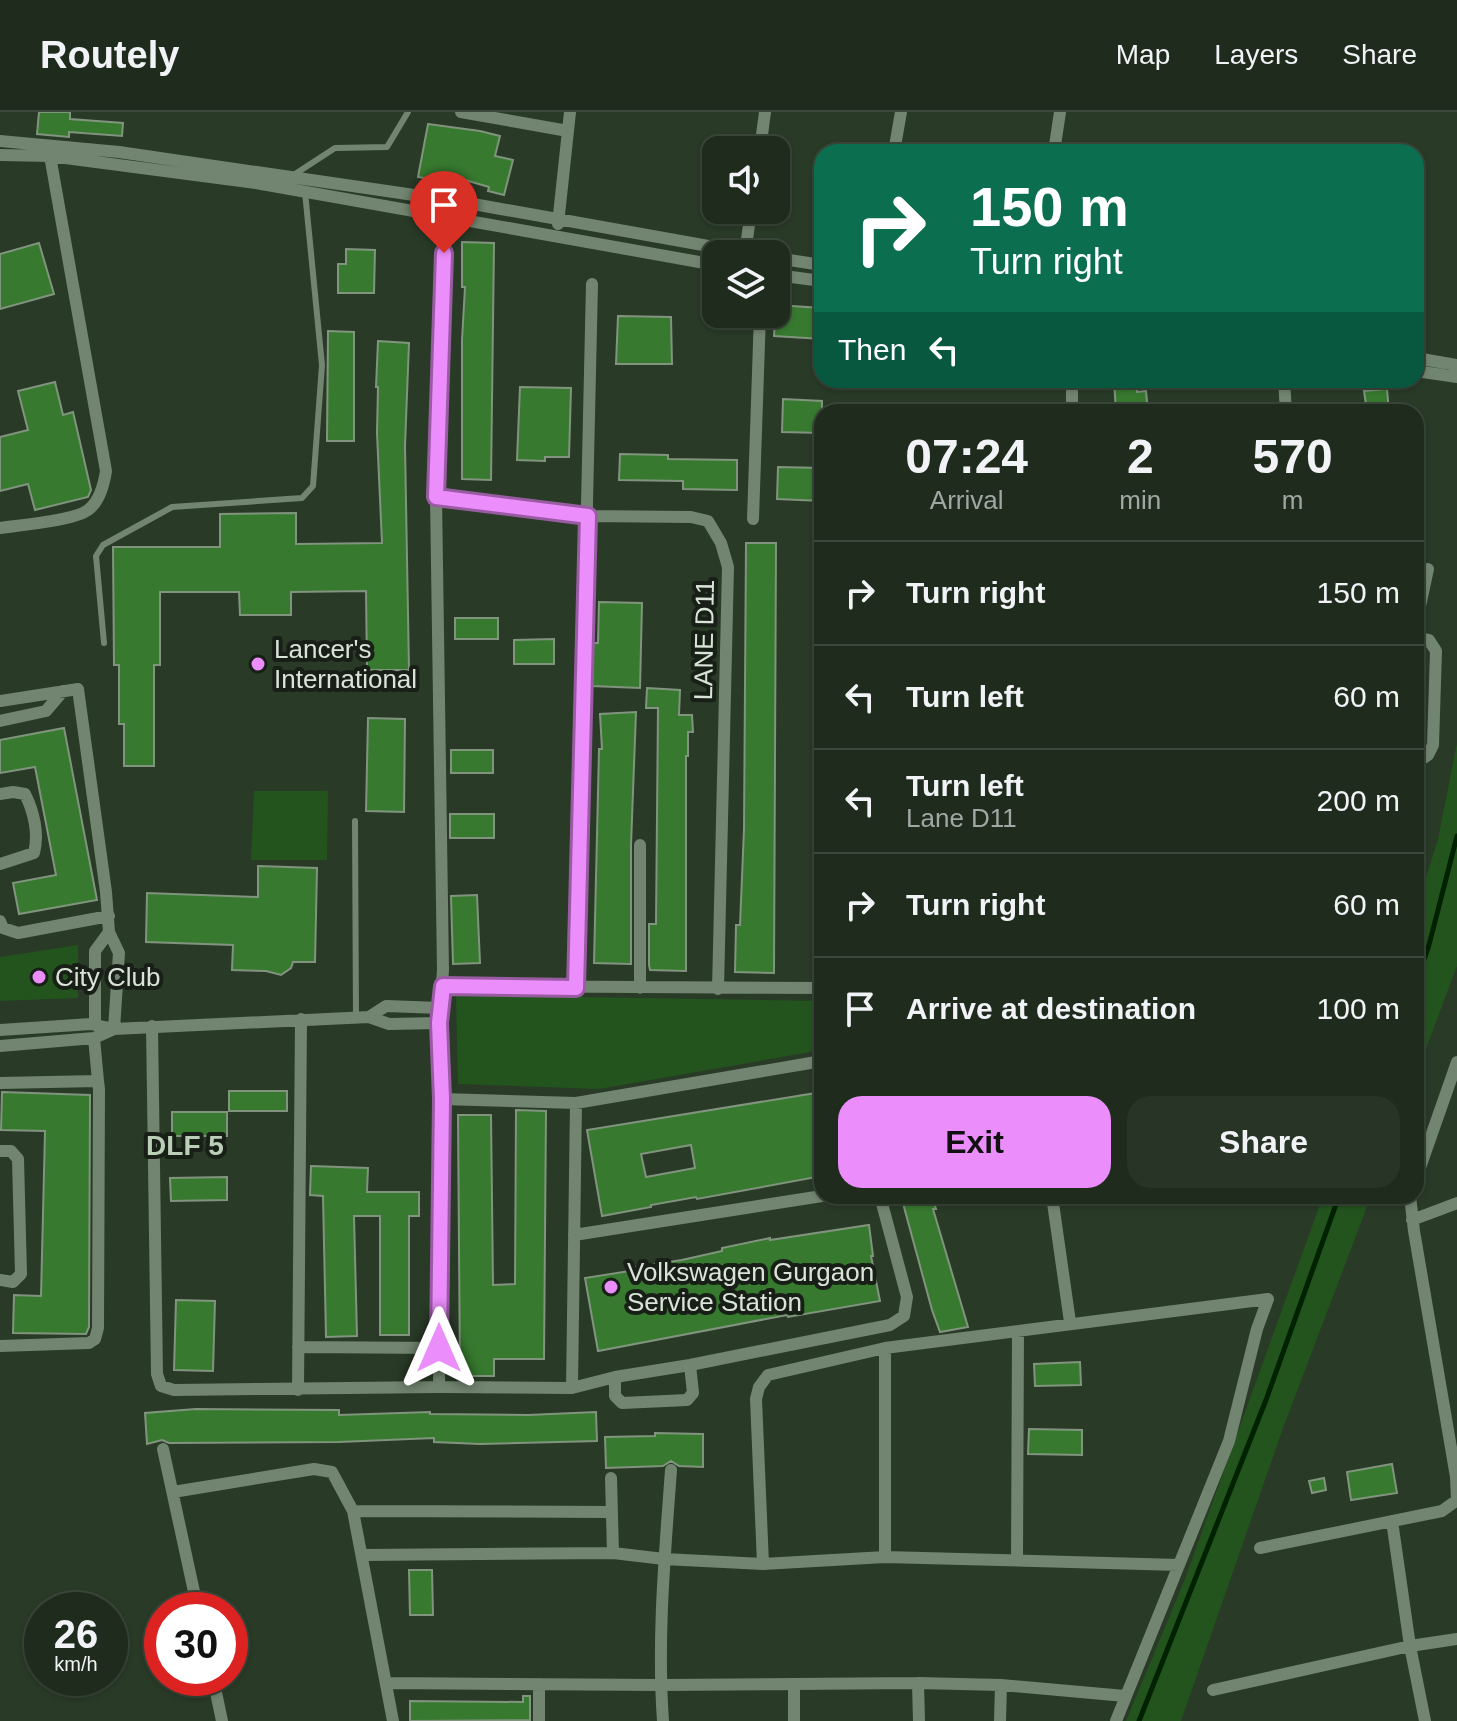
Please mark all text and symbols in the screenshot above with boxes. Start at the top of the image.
text: Routely [40,34,179,76]
text: Map [1116,39,1170,70]
text: Layers [1214,39,1298,70]
text: Share [1342,39,1417,70]
map controls [702,136,790,328]
button: sound [702,136,790,224]
pin [410,171,478,253]
text: 150 m [970,175,1129,238]
icon: right [838,176,942,280]
icon: arrive [422,183,466,227]
button: layers [702,240,790,328]
text: Turn right [970,241,1123,282]
icon: left [922,328,966,372]
text: Then [838,333,906,366]
text: 07:24 [905,430,1028,483]
text: 2 [1127,430,1154,483]
text: 570 [1253,430,1333,483]
text: Arrival [930,485,1004,515]
text: min [1119,485,1161,515]
text: m [1282,485,1303,515]
icon: right [838,571,882,615]
text: Turn right [906,576,1045,609]
text: 150 m [1317,576,1400,609]
street label: LANE D11 [688,579,720,701]
place label: Lancer's International [274,634,417,694]
marker: Lancer's International [249,655,267,673]
icon: left [838,675,882,719]
text: Turn left [906,680,1024,713]
text: 60 m [1333,680,1400,713]
text: Turn left [906,769,1024,802]
icon: left [838,779,882,823]
text: 200 m [1317,784,1400,817]
text: Lane D11 [906,803,1017,833]
icon: right [838,883,882,927]
text: Turn right [906,888,1045,921]
text: 60 m [1333,888,1400,921]
place label: City Club [55,962,160,992]
marker: City Club [30,968,48,986]
icon: arrive [838,987,882,1031]
text: Arrive at destination [906,992,1196,1025]
text: 100 m [1317,992,1400,1025]
button: Exit [838,1096,1111,1188]
button: Share [1127,1096,1400,1188]
district label: DLF 5 [146,1130,224,1161]
place label: Volkswagen Gurgaon Service Station [627,1257,874,1317]
marker: Volkswagen Gurgaon Service Station [602,1278,620,1296]
position arrow [397,1306,481,1390]
speed limit sign: 30 [144,1592,248,1696]
text: 26 [54,1612,98,1656]
text: km/h [54,1653,98,1675]

